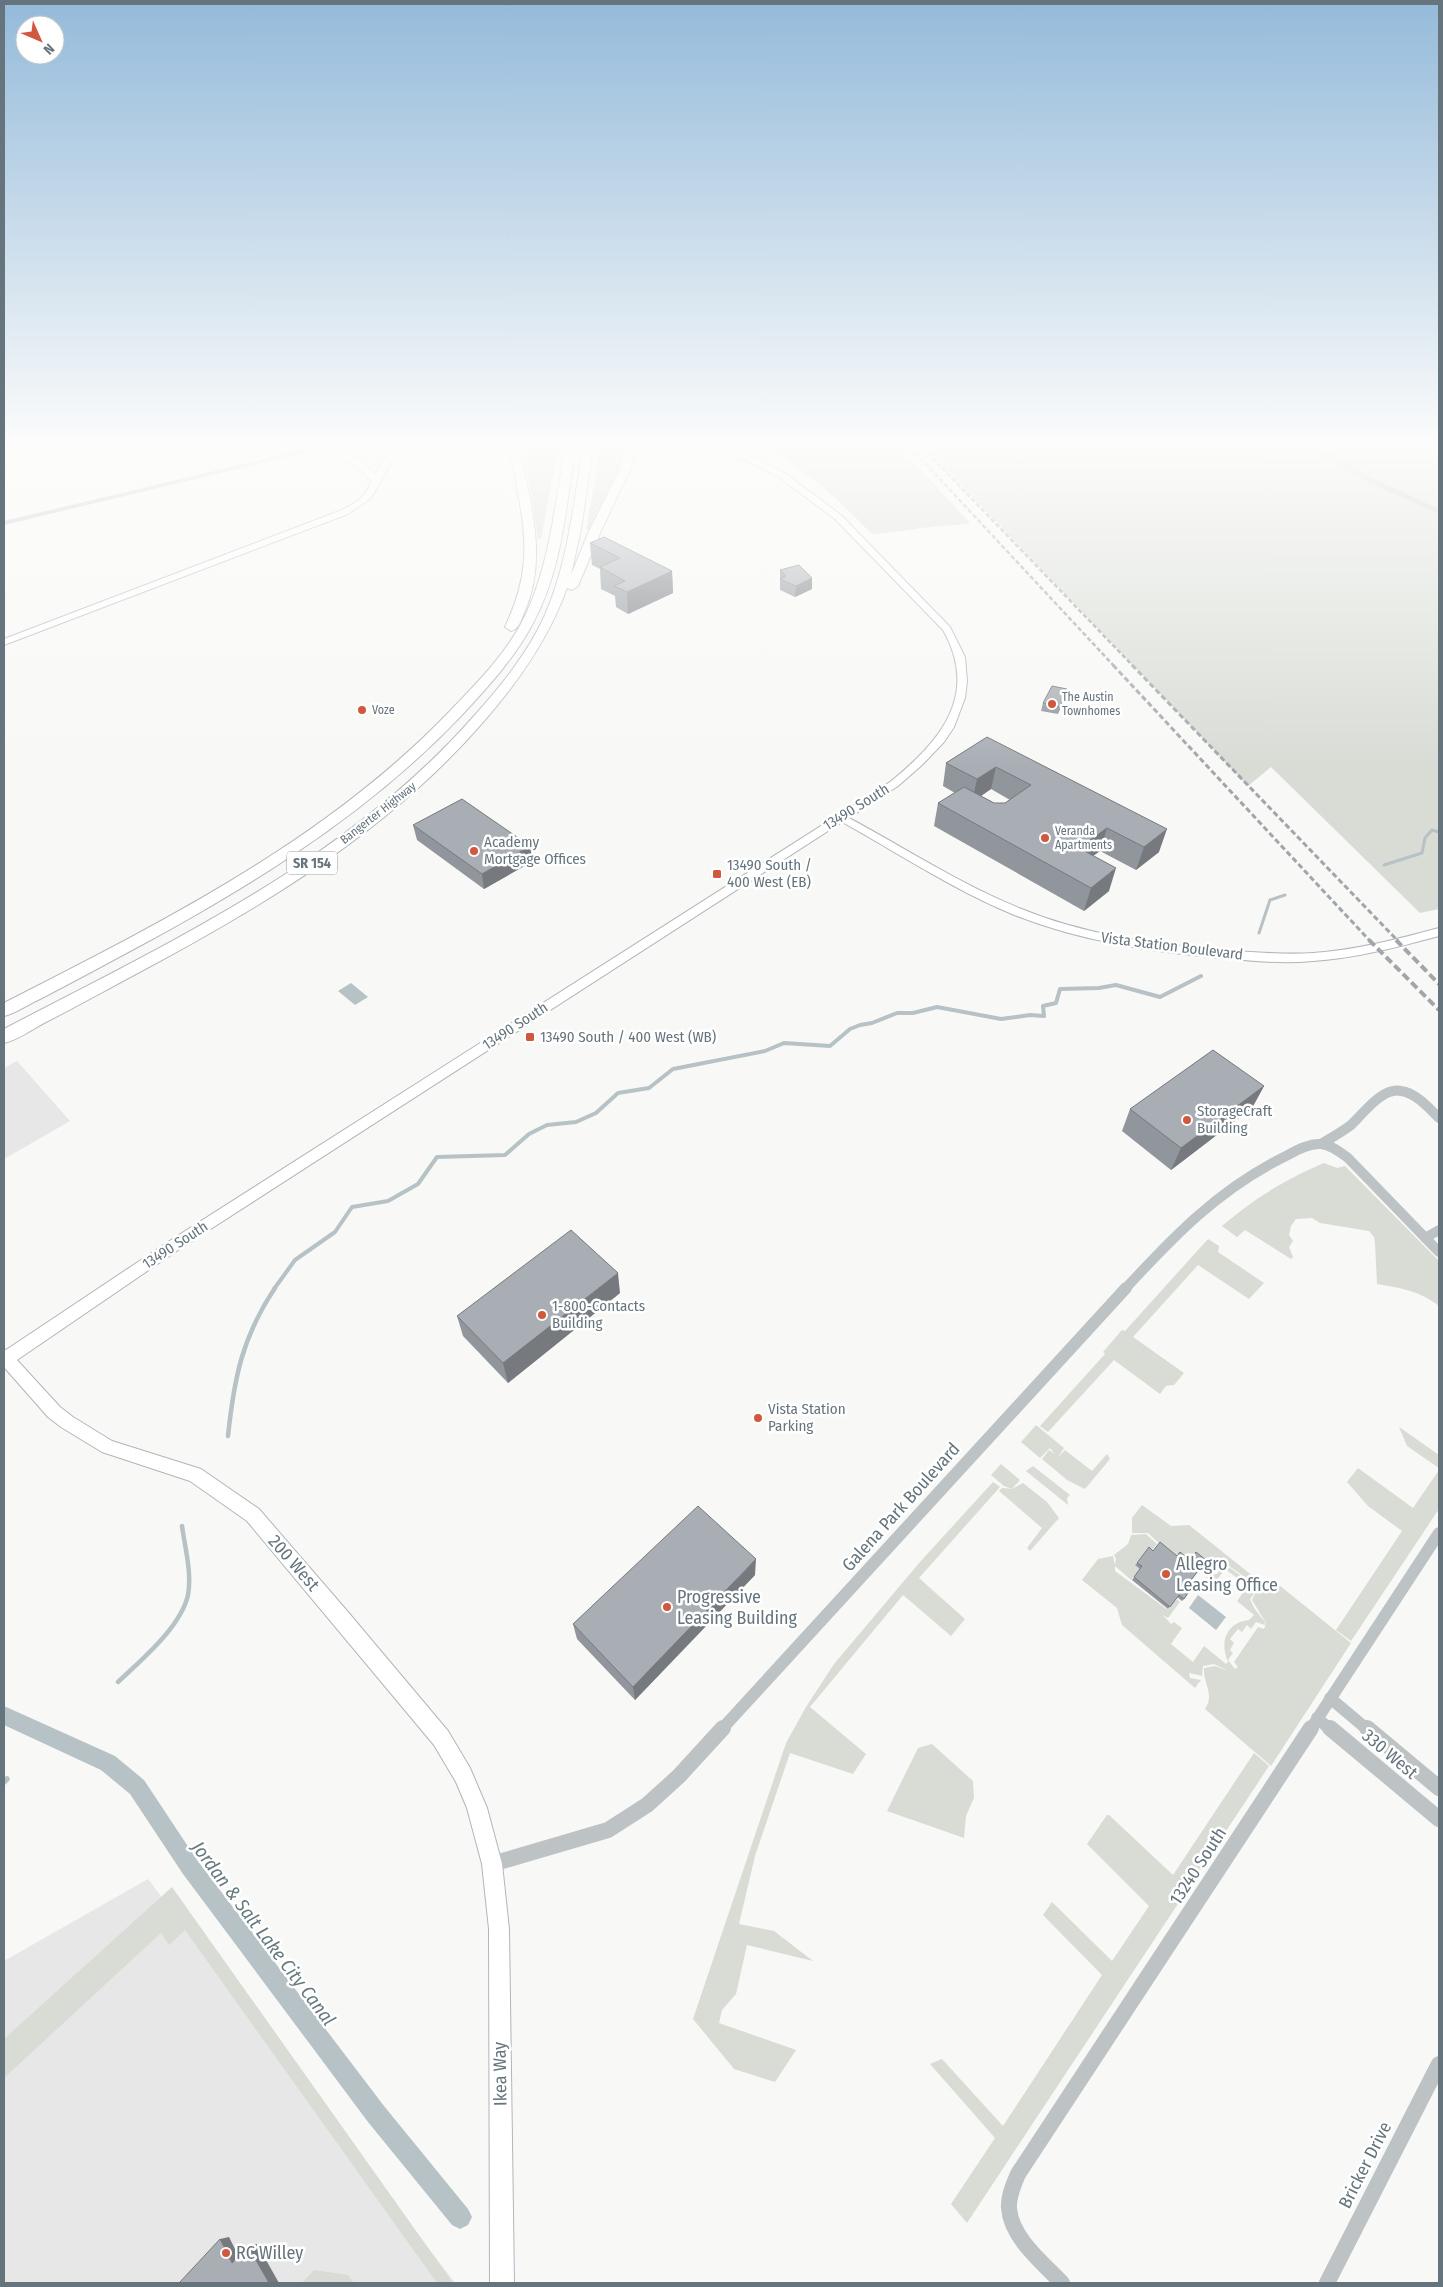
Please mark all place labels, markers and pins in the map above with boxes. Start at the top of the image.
place label: The Austin Townhomes [1062,690,1120,718]
marker: The Austin Townhomes [1046,698,1058,710]
place label: Voze [372,703,395,717]
marker: Voze [356,704,368,716]
place label: Veranda Apartments [1055,824,1112,852]
marker: Veranda Apartments [1039,832,1051,844]
place label: Academy Mortgage Offices [484,833,586,868]
marker: Academy Mortgage Offices [468,845,480,857]
place label: 13490 South / 400 West (EB) [727,856,812,891]
marker: 13490 South / 400 West (EB) [711,868,723,880]
place label: 13490 South / 400 West (WB) [540,1028,716,1046]
marker: 13490 South / 400 West (WB) [524,1031,536,1043]
place label: StorageCraft Building [1197,1102,1272,1137]
marker: StorageCraft Building [1181,1114,1193,1126]
place label: 1-800-Contacts Building [552,1297,645,1332]
marker: 1-800-Contacts Building [536,1309,548,1321]
place label: Vista Station Parking [768,1400,846,1435]
marker: Vista Station Parking [752,1412,764,1424]
place label: Allegro Leasing Office [1176,1553,1278,1596]
marker: Allegro Leasing Office [1160,1568,1172,1580]
place label: Progressive Leasing Building [677,1586,798,1629]
marker: Progressive Leasing Building [661,1601,673,1613]
place label: RC Willey [236,2242,303,2264]
marker: RC Willey [220,2247,232,2259]

